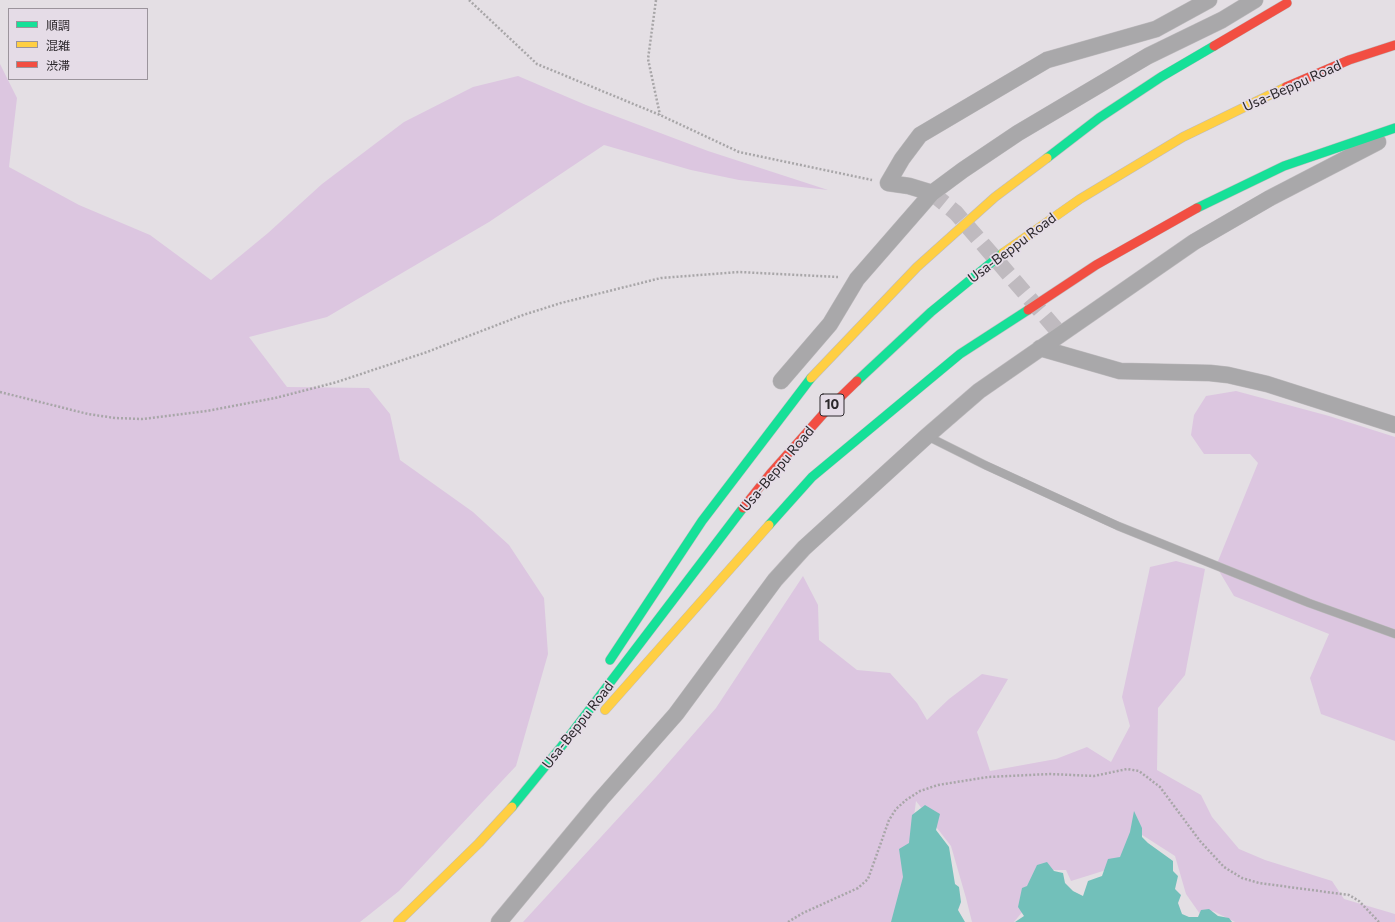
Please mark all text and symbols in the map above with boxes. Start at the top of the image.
legend [8,8,148,80]
text: 順調 [46,18,70,32]
text: 混雑 [46,38,70,52]
street label: Usa-Beppu Road [1240,57,1344,115]
text: 渋滞 [46,58,70,72]
street label: Usa-Beppu Road [965,209,1059,287]
road number: 10 [820,394,844,416]
street label: Usa-Beppu Road [736,423,818,515]
street label: Usa-Beppu Road [539,678,617,772]

